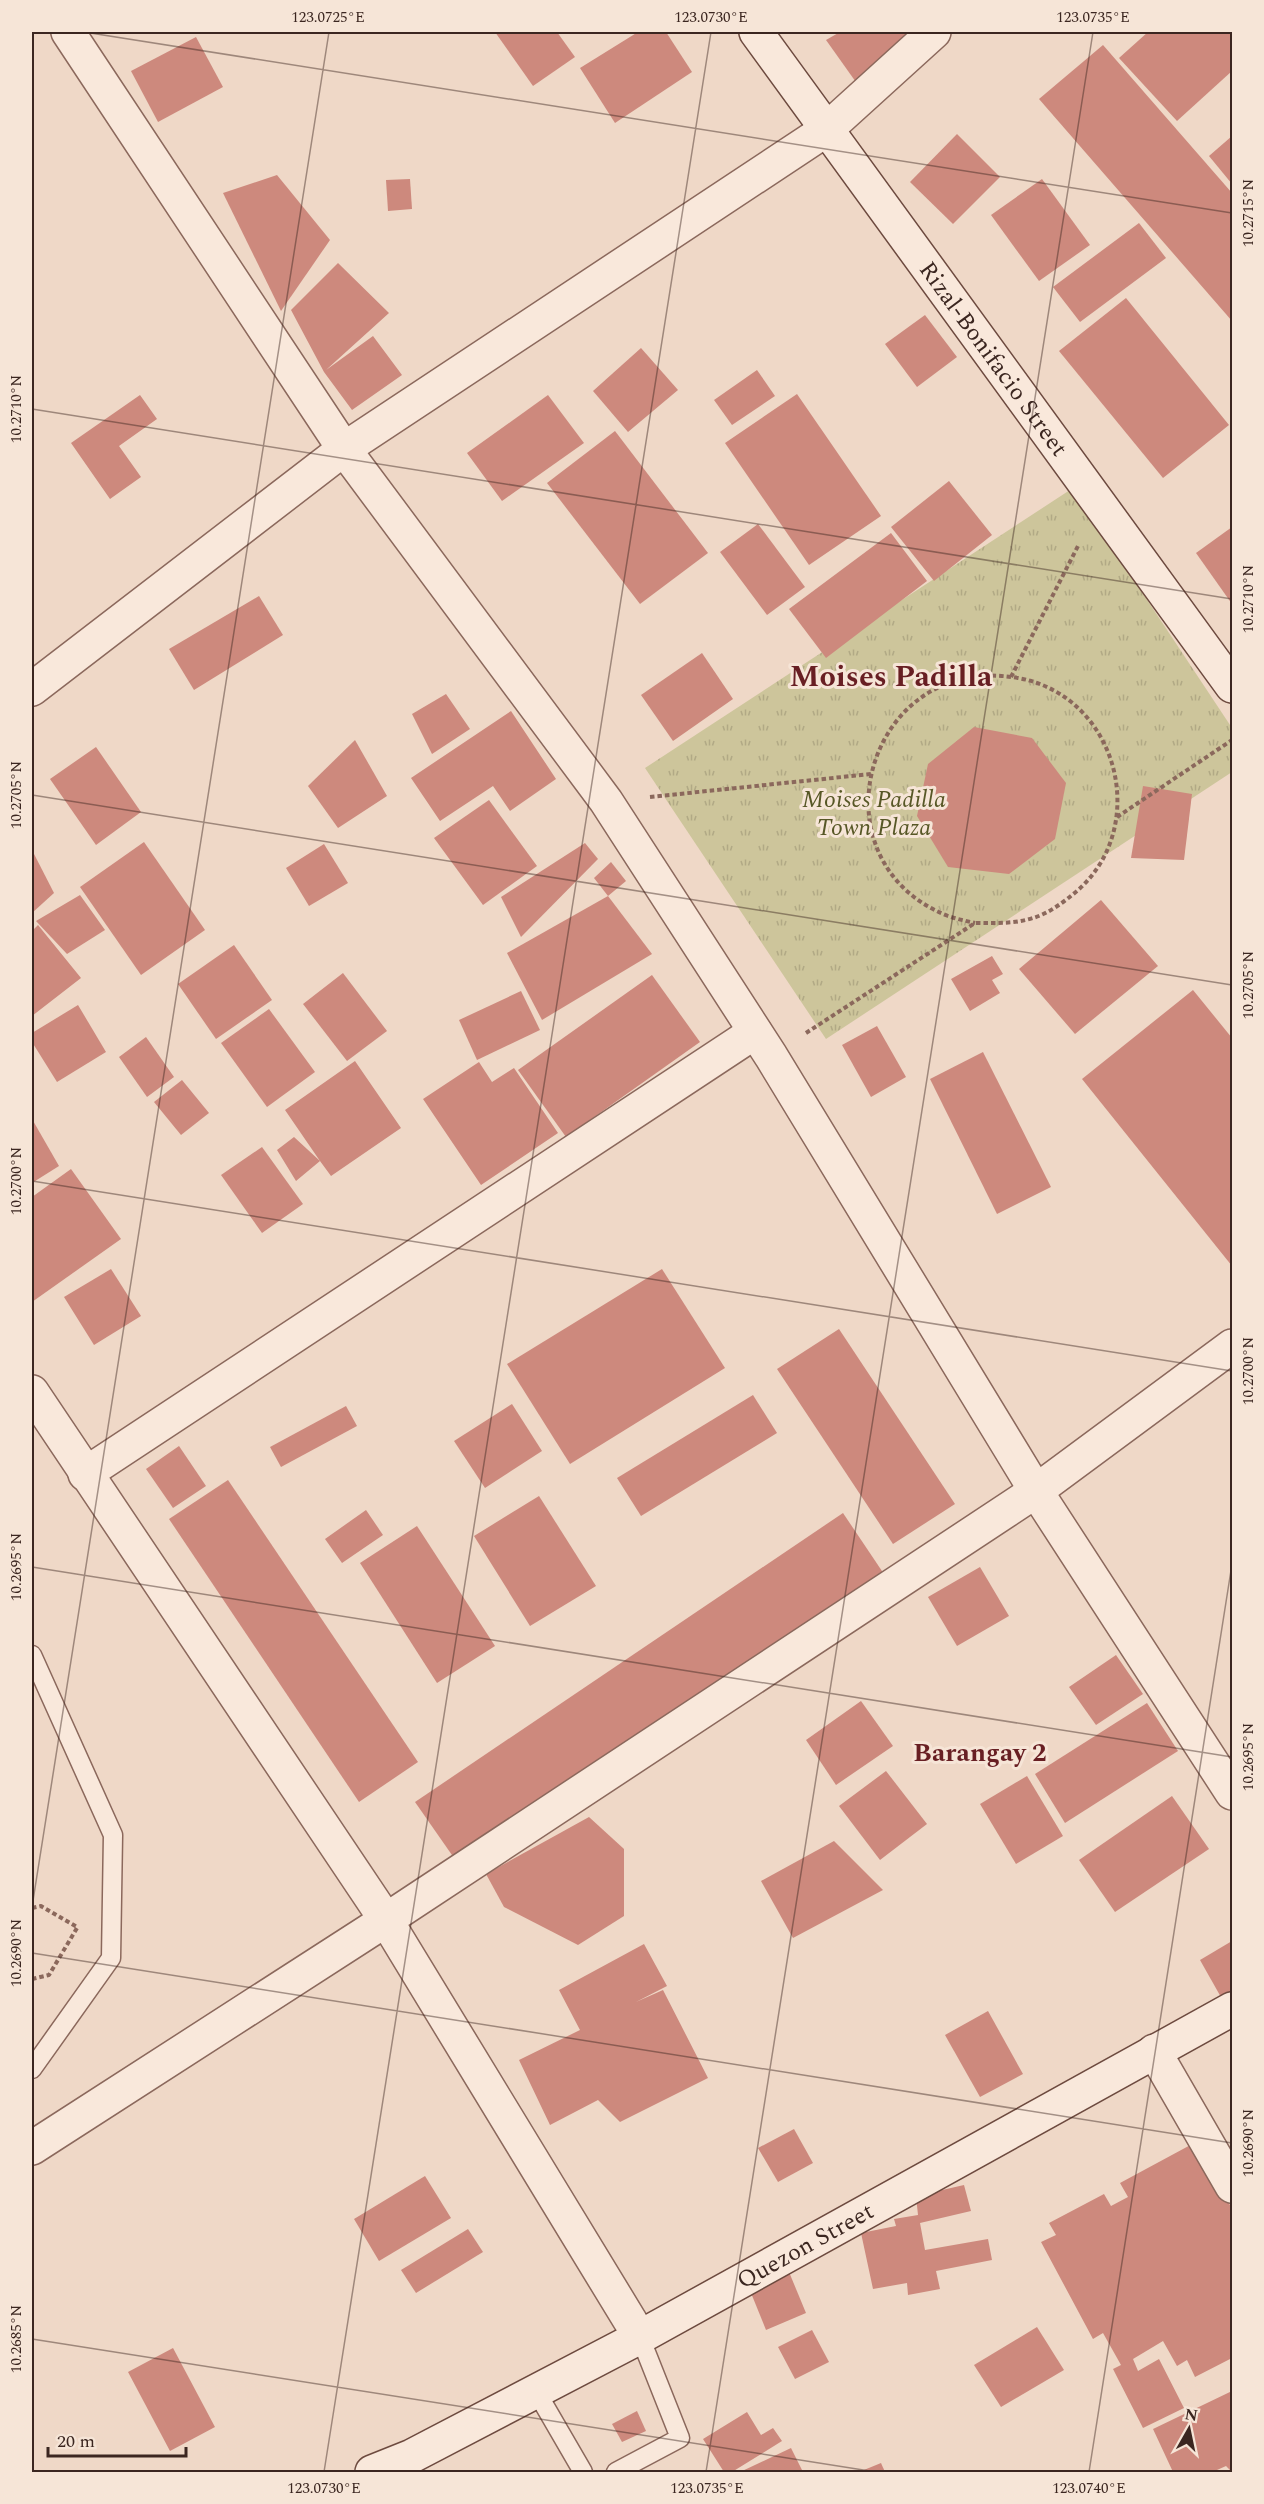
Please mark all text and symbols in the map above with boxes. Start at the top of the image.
text: 123.0725°E [291,6,365,29]
text: 123.0730°E [674,6,748,29]
text: 123.0735°E [1056,6,1130,29]
text: 10.2715°N [1237,179,1260,247]
street label: Rizal-Bonifacio Street [910,254,1076,464]
text: 10.2710°N [5,375,28,443]
text: 10.2710°N [1237,565,1260,633]
district label: Moises Padilla [790,654,993,700]
text: 10.2705°N [5,761,28,829]
park label: Moises Padilla Town Plaza [802,782,946,846]
text: 10.2705°N [1237,951,1260,1019]
text: 10.2700°N [5,1147,28,1215]
text: 10.2700°N [1237,1337,1260,1405]
text: 10.2695°N [5,1533,28,1601]
text: 10.2695°N [1237,1723,1260,1791]
district label: Barangay 2 [913,1733,1047,1773]
text: 10.2690°N [5,1919,28,1987]
text: 10.2690°N [1237,2109,1260,2177]
street label: Quezon Street [730,2194,881,2299]
text: 10.2685°N [5,2305,28,2373]
north arrow [1159,2399,1219,2459]
text: N [1183,2402,1200,2428]
scale bar [48,2420,186,2458]
text: 20 m [57,2428,95,2455]
text: 123.0730°E [287,2477,361,2500]
text: 123.0735°E [670,2477,744,2500]
text: 123.0740°E [1052,2477,1126,2500]

